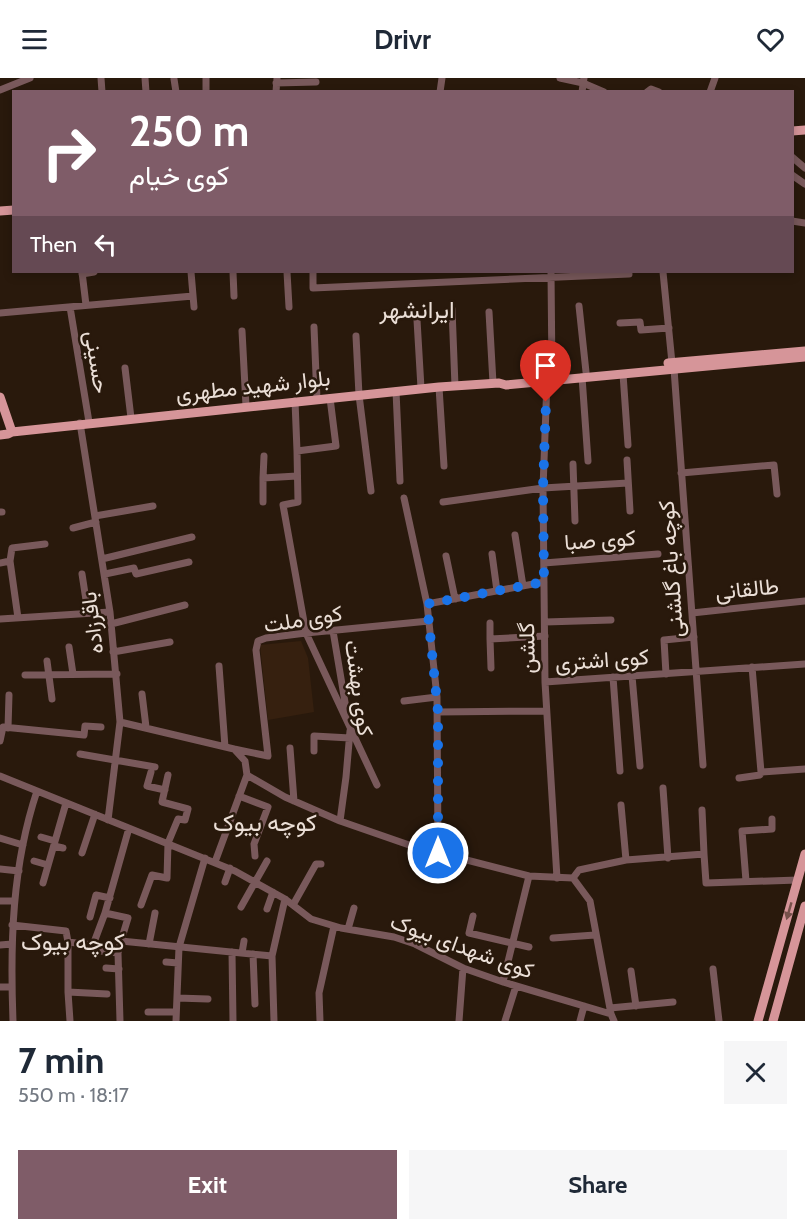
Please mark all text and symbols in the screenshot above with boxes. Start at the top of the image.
icon: menu [18,23,51,56]
text: Drivr [374,23,431,56]
icon: heart [754,23,787,56]
text: 250 m [129,105,249,157]
icon: right [30,114,108,192]
text: کوی خیام [129,159,229,192]
icon: left [89,228,122,261]
text: Then [30,231,77,258]
district label: ایرانشهر [378,295,455,325]
street label: حسینی [79,329,115,395]
pin [520,340,571,402]
icon: arrive [529,349,562,382]
street label: بلوار شهید مطهری [174,364,332,408]
street label: کوچه باغ گلشنی [653,499,690,639]
street label: کوی صبا [563,524,637,556]
street label: طالقانی [714,572,780,606]
street label: باقرزاده [75,590,109,656]
street label: کوی ملت [262,599,344,639]
street label: گلشن [513,622,541,674]
street label: کوی بهشت [339,638,379,738]
street label: کوی اشتری [554,643,650,677]
district label: کوچه بیوک [213,808,317,839]
position arrow [406,821,470,885]
one-way arrow [784,902,793,920]
street label: کوی شهدای بیوک [387,908,537,984]
district label: کوچه بیوک [21,927,125,958]
text: 7 min [18,1038,104,1082]
button: close [724,1041,787,1104]
text: 550 m · 18:17 [18,1083,129,1107]
button: Exit [18,1150,397,1219]
button: Share [409,1150,787,1219]

